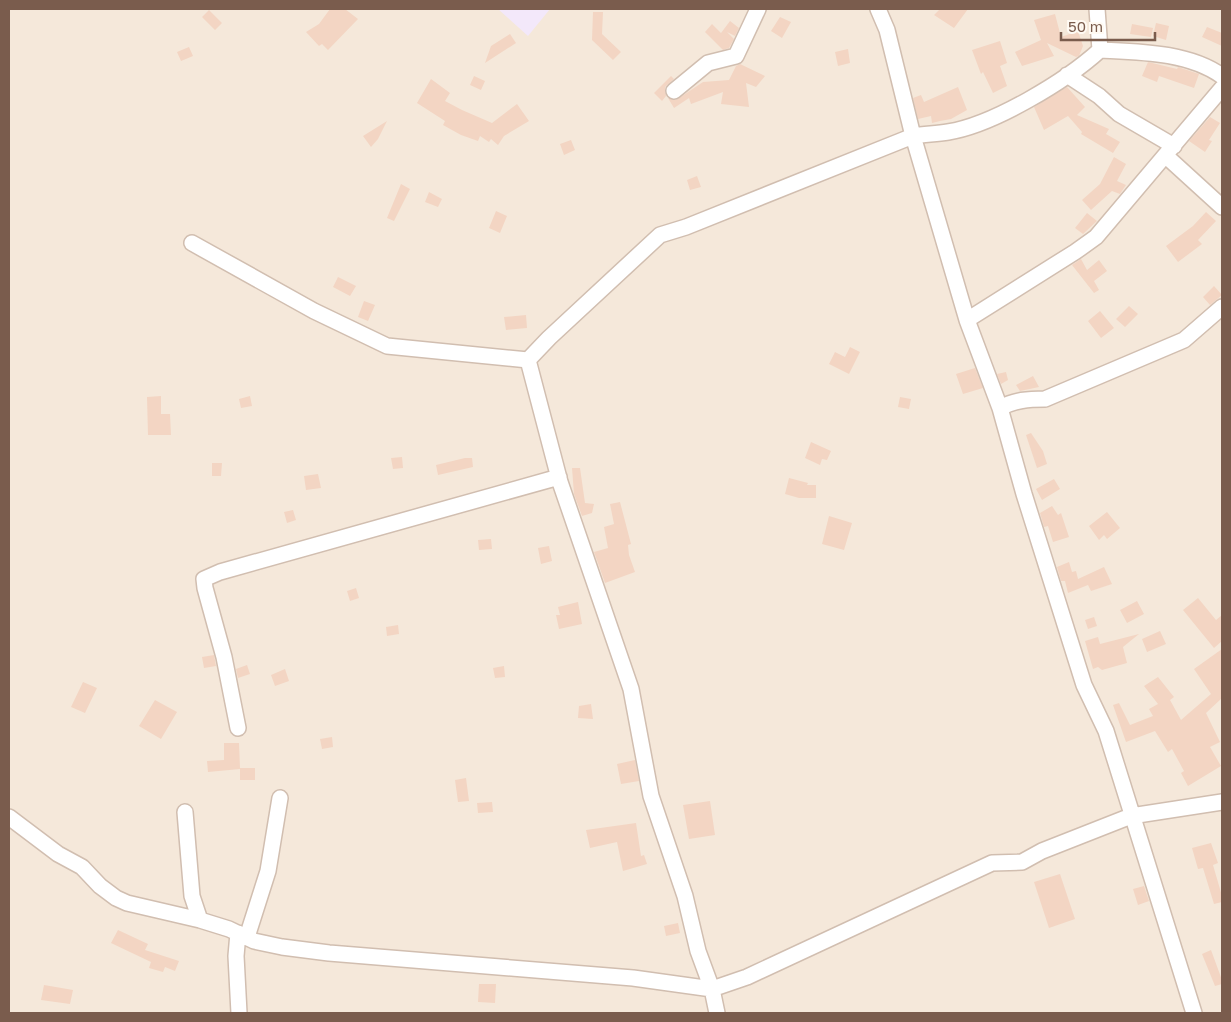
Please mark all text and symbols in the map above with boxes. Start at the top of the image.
scale bar [1061,10,1155,42]
text: 50 m [1068,17,1103,35]

